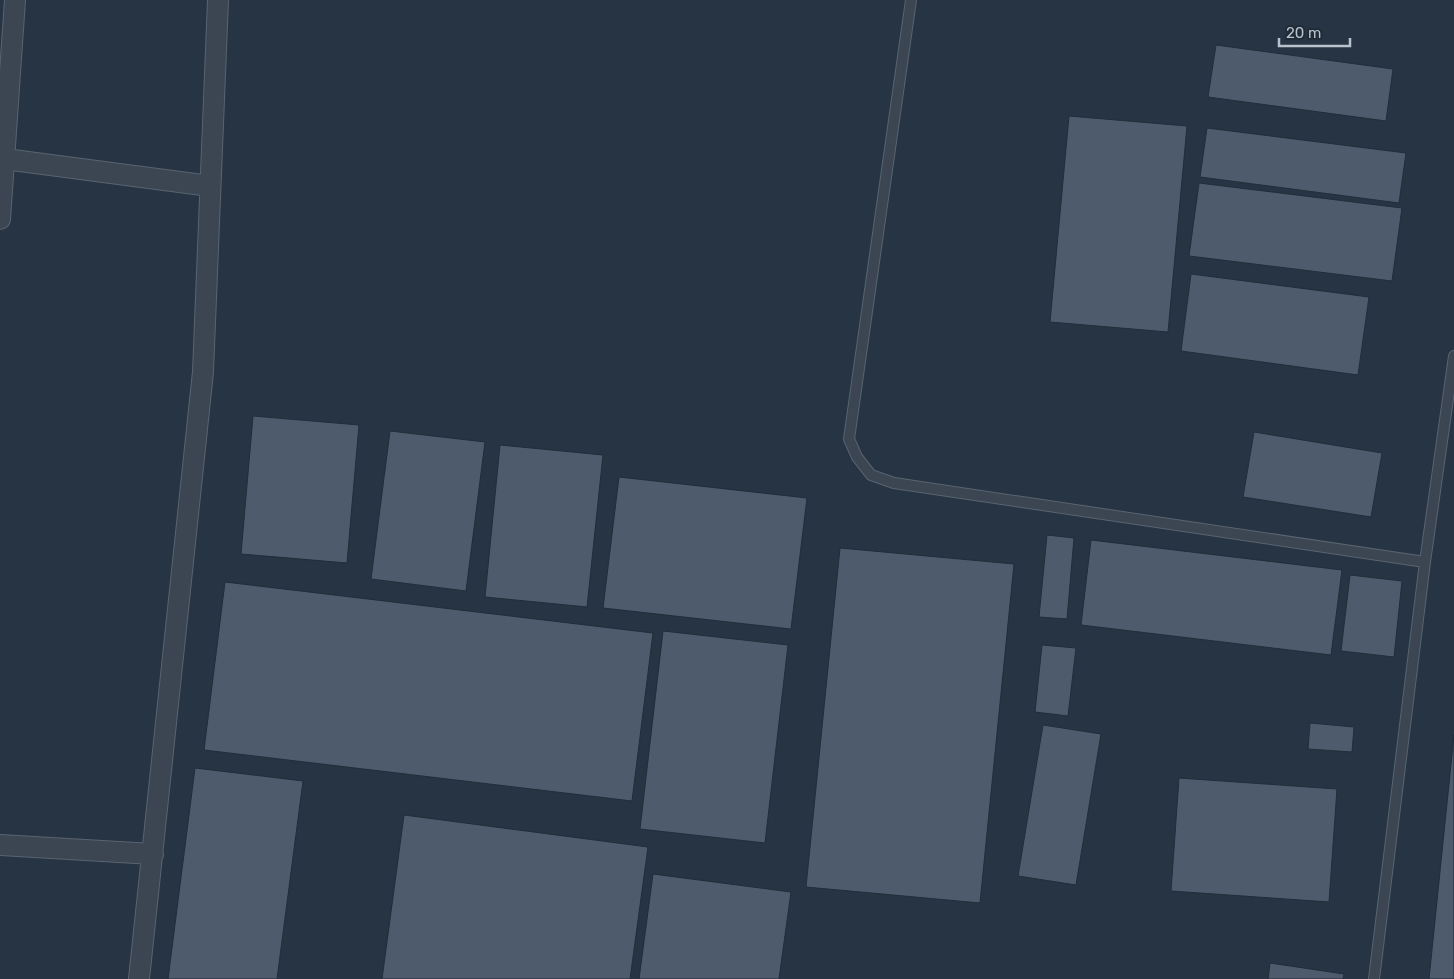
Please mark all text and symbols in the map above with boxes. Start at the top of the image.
scale bar [1279,15,1350,47]
text: 20 m [1286,24,1321,42]

